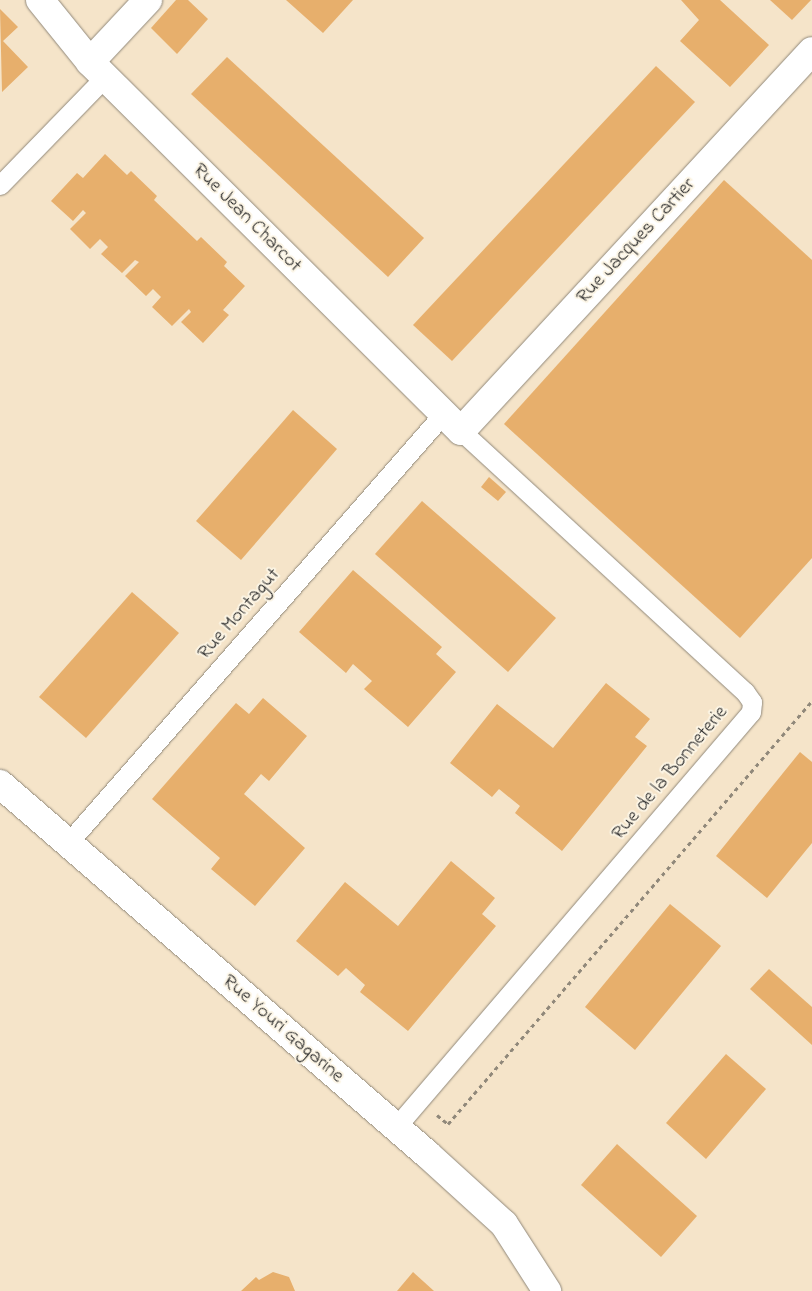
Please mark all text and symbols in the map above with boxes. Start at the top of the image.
street label: Rue Jean Charcot [188,159,306,277]
street label: Rue Jacques Cartier [572,173,700,309]
street label: Rue Montagut [193,563,285,665]
street label: Rue de la Bonneterie [607,701,733,845]
street label: Rue Youri Gagarine [217,970,349,1088]

